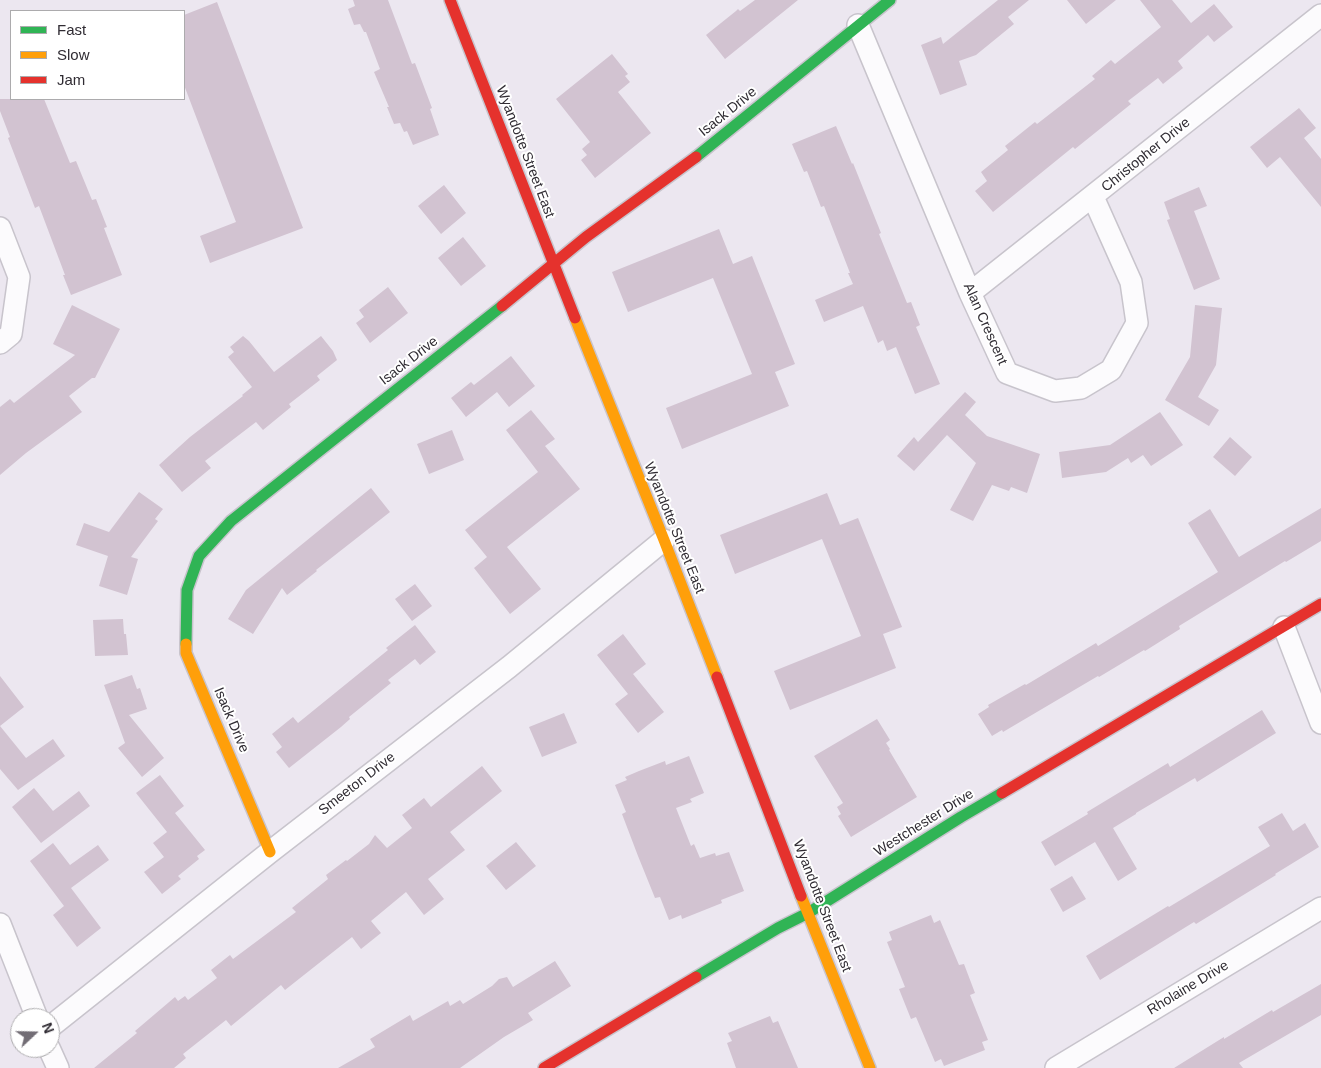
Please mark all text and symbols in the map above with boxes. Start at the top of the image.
legend [10,10,185,100]
text: Fast [57,21,86,38]
text: Slow [57,46,90,63]
text: Jam [57,71,85,88]
street label: Wyandotte Street East [492,84,558,220]
street label: Isack Drive [696,84,760,140]
street label: Christopher Drive [1098,114,1194,196]
street label: Alan Crescent [959,280,1011,368]
street label: Isack Drive [377,333,441,389]
street label: Wyandotte Street East [640,460,708,596]
street label: Isack Drive [210,685,252,755]
street label: Smeeton Drive [315,749,399,819]
street label: Westchester Drive [871,786,977,860]
street label: Wyandotte Street East [789,838,855,974]
street label: Rholaine Drive [1144,957,1232,1019]
north arrow [10,1008,60,1058]
text: N [39,1020,57,1036]

